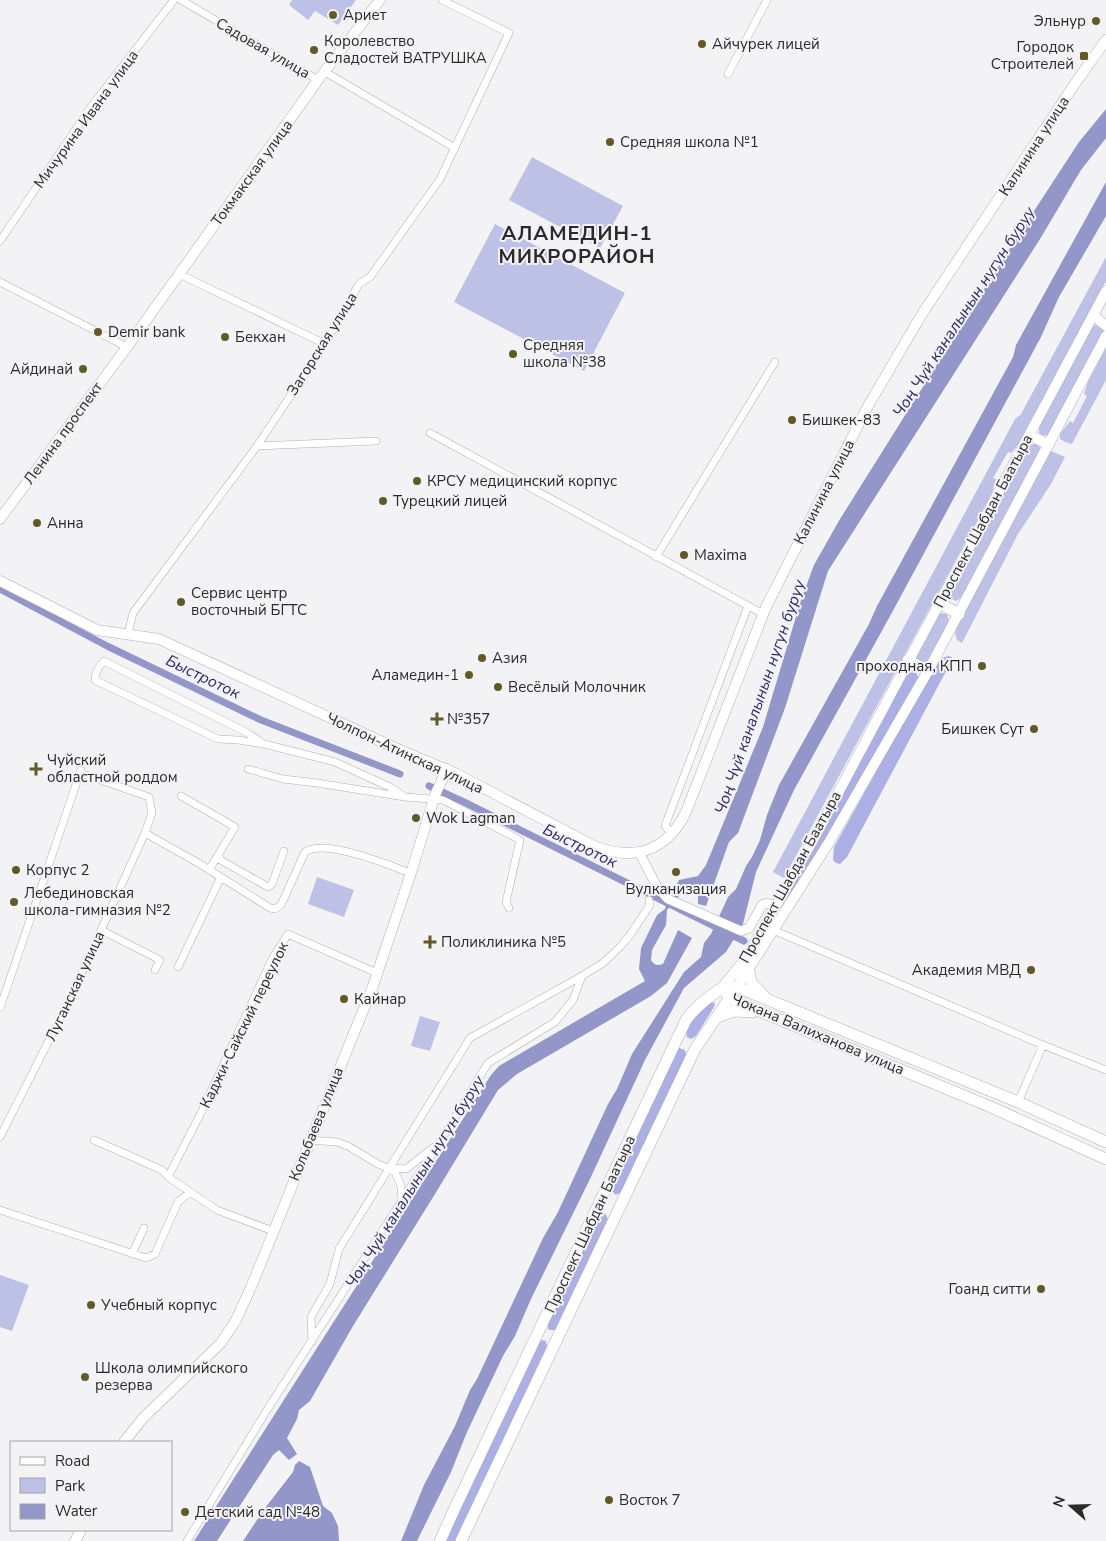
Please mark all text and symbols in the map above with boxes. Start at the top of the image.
place label: Ариет [343,5,387,25]
marker: Ариет [327,9,339,21]
place label: Эльнур [1034,11,1086,31]
street label: Садовая улица [212,13,314,83]
marker: Эльнур [1090,15,1102,27]
place label: Королевство Сладостей ВАТРУШКА [324,31,487,68]
place label: Айчурек лицей [712,34,820,54]
place label: Городок Строителей [991,37,1074,74]
marker: Айчурек лицей [696,38,708,50]
marker: Королевство Сладостей ВАТРУШКА [308,44,320,56]
street label: Мичурина Ивана улица [29,46,143,192]
marker: Городок Строителей [1078,50,1090,62]
street label: Калинина улица [994,92,1074,200]
street label: Токмакская улица [207,116,297,230]
place label: Средняя школа №1 [620,132,759,152]
marker: Средняя школа №1 [604,136,616,148]
water label: Чоң Чүй каналынын нугун буруу [888,202,1041,421]
district label: АЛАМЕДИН-1 МИКРОРАЙОН [499,220,655,270]
street label: Загорская улица [282,288,362,400]
place label: Demir bank [108,322,186,342]
marker: Demir bank [92,326,104,338]
place label: Бекхан [235,327,286,347]
marker: Бекхан [219,331,231,343]
place label: Средняя школа №38 [523,335,606,372]
marker: Средняя школа №38 [507,348,519,360]
place label: Айдинай [10,359,73,379]
marker: Айдинай [77,363,89,375]
street label: Ленина проспект [19,377,107,488]
place label: Бишкек-83 [802,410,881,430]
marker: Бишкек-83 [786,414,798,426]
street label: Проспект Шабдан Баатыра [929,431,1037,611]
street label: Калинина улица [789,436,859,548]
place label: КРСУ медицинский корпус [427,471,617,491]
marker: КРСУ медицинский корпус [411,475,423,487]
place label: Турецкий лицей [393,491,507,511]
marker: Турецкий лицей [377,495,389,507]
place label: Анна [47,513,84,533]
marker: Анна [31,517,43,529]
place label: Maxima [694,545,747,565]
marker: Maxima [678,549,690,561]
water label: Чоң Чүй каналынын нугун буруу [709,576,811,817]
place label: Сервис центр восточный БГТС [191,583,307,620]
marker: Сервис центр восточный БГТС [175,596,187,608]
place label: Азия [492,648,527,668]
water label: Быстроток [162,650,244,705]
marker: Азия [476,652,488,664]
place label: проходная, КПП [856,656,972,676]
marker: проходная, КПП [976,660,988,672]
place label: Аламедин-1 [372,665,459,685]
marker: Аламедин-1 [463,669,475,681]
place label: Весёлый Молочник [508,677,646,697]
marker: Весёлый Молочник [492,681,504,693]
street label: Чолпон-Атинская улица [323,708,487,798]
place label: №357 [447,709,490,729]
marker: №357 [431,713,443,725]
place label: Бишкек Сут [941,719,1024,739]
marker: Бишкек Сут [1028,723,1040,735]
place label: Чуйский областной роддом [47,750,178,787]
marker: Чуйский областной роддом [29,762,43,776]
street label: Проспект Шабдан Баатыра [734,787,846,967]
place label: Wok Lagman [426,808,516,828]
marker: Wok Lagman [410,812,422,824]
water label: Быстроток [539,819,621,874]
place label: Корпус 2 [26,860,89,880]
marker: Корпус 2 [10,864,22,876]
marker: Вулканизация [670,866,682,878]
place label: Вулканизация [625,879,727,899]
place label: Лебединовская школа-гимназия №2 [24,883,171,920]
marker: Лебединовская школа-гимназия №2 [8,896,20,908]
street label: Луганская улица [41,928,109,1044]
place label: Поликлиника №5 [441,932,566,952]
marker: Поликлиника №5 [423,935,437,949]
street label: Каджи-Сайский переулок [195,938,293,1112]
place label: Академия МВД [912,960,1021,980]
marker: Академия МВД [1025,964,1037,976]
street label: Чокана Валиханова улица [728,988,908,1080]
place label: Кайнар [354,989,406,1009]
marker: Кайнар [338,993,350,1005]
street label: Кольбаева улица [284,1064,348,1184]
water label: Чоң Чүй каналынын нугун буруу [340,1071,490,1292]
street label: Проспект Шабдан Баатыра [540,1132,640,1316]
place label: Гоанд ситти [948,1279,1031,1299]
marker: Гоанд ситти [1035,1283,1047,1295]
place label: Учебный корпус [100,1295,217,1315]
marker: Учебный корпус [85,1299,97,1311]
place label: Школа олимпийского резерва [95,1358,248,1395]
marker: Школа олимпийского резерва [79,1371,91,1383]
legend [10,1441,172,1531]
text: Road [55,1451,90,1471]
text: Park [55,1476,85,1496]
north arrow [1046,1481,1096,1531]
place label: Восток 7 [619,1490,681,1510]
marker: Восток 7 [603,1494,615,1506]
text: N [1049,1494,1070,1510]
text: Water [55,1501,98,1521]
place label: Детский сад №48 [195,1502,320,1522]
marker: Детский сад №48 [179,1506,191,1518]

